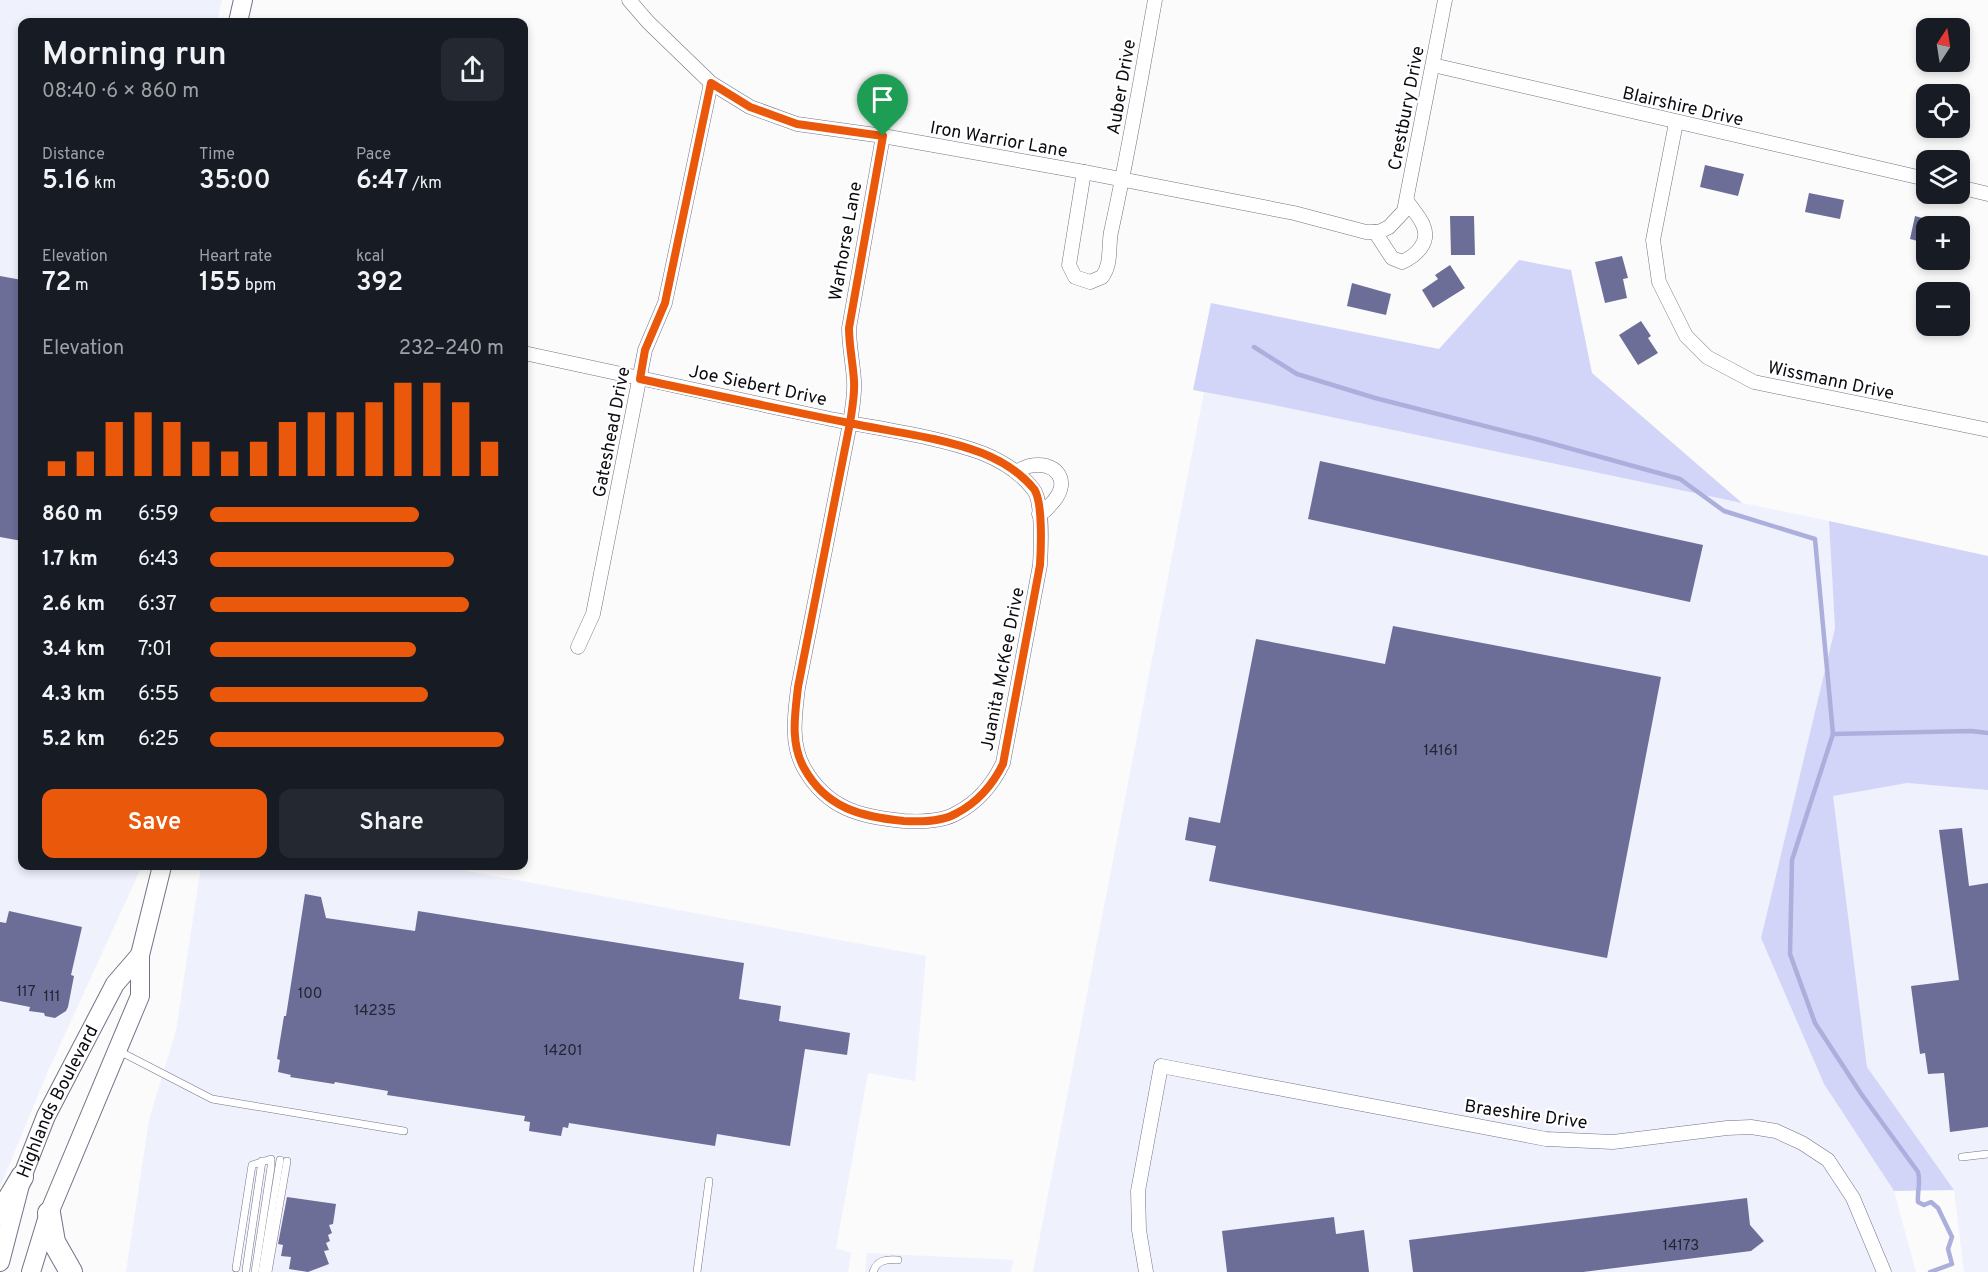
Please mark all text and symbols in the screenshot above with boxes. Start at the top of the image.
north arrow [1916,18,1970,72]
map controls [1916,18,1970,336]
text: Morning run [42,35,227,77]
button: share [441,38,504,101]
street label: Auber Drive [1103,38,1142,137]
street label: Crestbury Drive [1384,44,1431,172]
pin [857,74,908,136]
text: 08:40 · 6 × 860 m [42,79,199,105]
street label: Blairshire Drive [1620,82,1745,133]
icon: arrive [866,83,899,116]
button: locate [1916,84,1970,138]
street label: Iron Warrior Lane [928,117,1069,164]
text: Distance [42,145,105,165]
text: Time [199,145,235,165]
text: Pace [356,145,391,165]
button: layers [1916,150,1970,204]
text: 5.16 [42,165,90,198]
text: 35:00 [199,165,271,198]
text: 6:47 [356,165,408,198]
text: km [90,174,116,194]
text: /km [408,174,442,194]
street label: Warhorse Lane [825,180,868,303]
button: + [1916,216,1970,270]
text: Elevation [42,247,108,267]
text: Heart rate [199,247,272,267]
text: kcal [356,247,384,267]
text: 72 [42,267,71,300]
text: 155 [199,267,241,300]
text: 392 [356,267,403,300]
text: m [71,276,89,296]
text: bpm [241,276,276,296]
button: − [1916,282,1970,336]
text: Elevation [42,336,124,362]
text: 232–240 m [399,336,504,362]
street label: Wissmann Drive [1765,357,1896,406]
street label: Joe Siebert Drive [687,361,829,412]
street label: Gateshead Drive [589,365,636,500]
text: 860 m [42,502,103,528]
text: 6:59 [138,502,179,528]
text: 1.7 km [42,547,98,573]
text: 6:43 [138,547,179,573]
street label: Juanita McKee Drive [976,585,1031,753]
text: 2.6 km [42,592,105,618]
text: 6:37 [138,592,177,618]
text: 3.4 km [42,637,105,663]
text: 7:01 [138,637,172,663]
text: 4.3 km [42,682,105,708]
text: 6:55 [138,682,179,708]
text: 5.2 km [42,727,105,753]
text: 6:25 [138,727,179,753]
house number: 14161 [1424,742,1458,761]
button: Save [42,789,267,858]
button: Share [279,789,504,858]
house number: 117 [17,983,36,1002]
house number: 100 [298,985,322,1004]
house number: 111 [44,988,60,1007]
house number: 14235 [354,1002,396,1021]
street label: Highlands Boulevard [13,1022,104,1182]
house number: 14201 [543,1042,583,1061]
street label: Braeshire Drive [1463,1095,1589,1136]
house number: 14173 [1663,1237,1699,1256]

